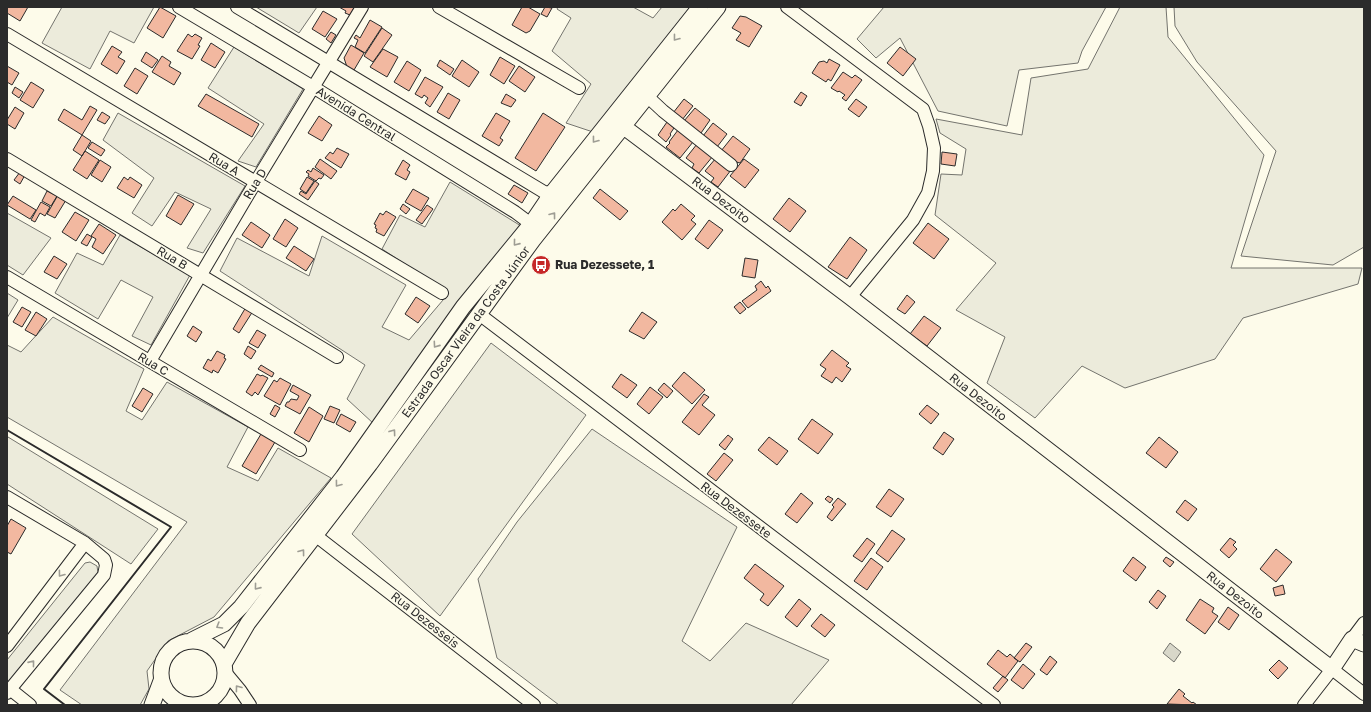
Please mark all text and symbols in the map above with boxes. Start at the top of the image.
one-way arrow [673,33,680,40]
street label: Avenida Central [314,83,399,144]
one-way arrow [593,135,600,142]
street label: Rua A [206,149,242,179]
street label: Rua D [240,166,270,202]
street label: Rua Dezoito [689,173,753,226]
one-way arrow [548,212,555,219]
one-way arrow [513,238,520,245]
street label: Rua B [154,243,190,273]
street label: Estrada Oscar Vieira da Costa Júnior [398,243,533,421]
bus stop icon: Rua Dezessete, 1 [530,254,552,276]
place label: Rua Dezessete, 1 [555,257,654,272]
one-way arrow [434,341,441,348]
street label: Rua C [135,349,171,379]
street label: Rua Dezoito [947,369,1010,424]
one-way arrow [388,430,395,437]
street label: Rua Dezessete [698,478,775,541]
one-way arrow [335,480,342,487]
one-way arrow [297,550,304,557]
street label: Rua Dezoito [1204,567,1267,622]
one-way arrow [59,570,66,577]
one-way arrow [255,582,262,589]
street label: Rua Dezesseis [388,588,462,651]
one-way arrow [216,622,223,629]
one-way arrow [27,660,34,667]
one-way arrow [236,685,243,692]

